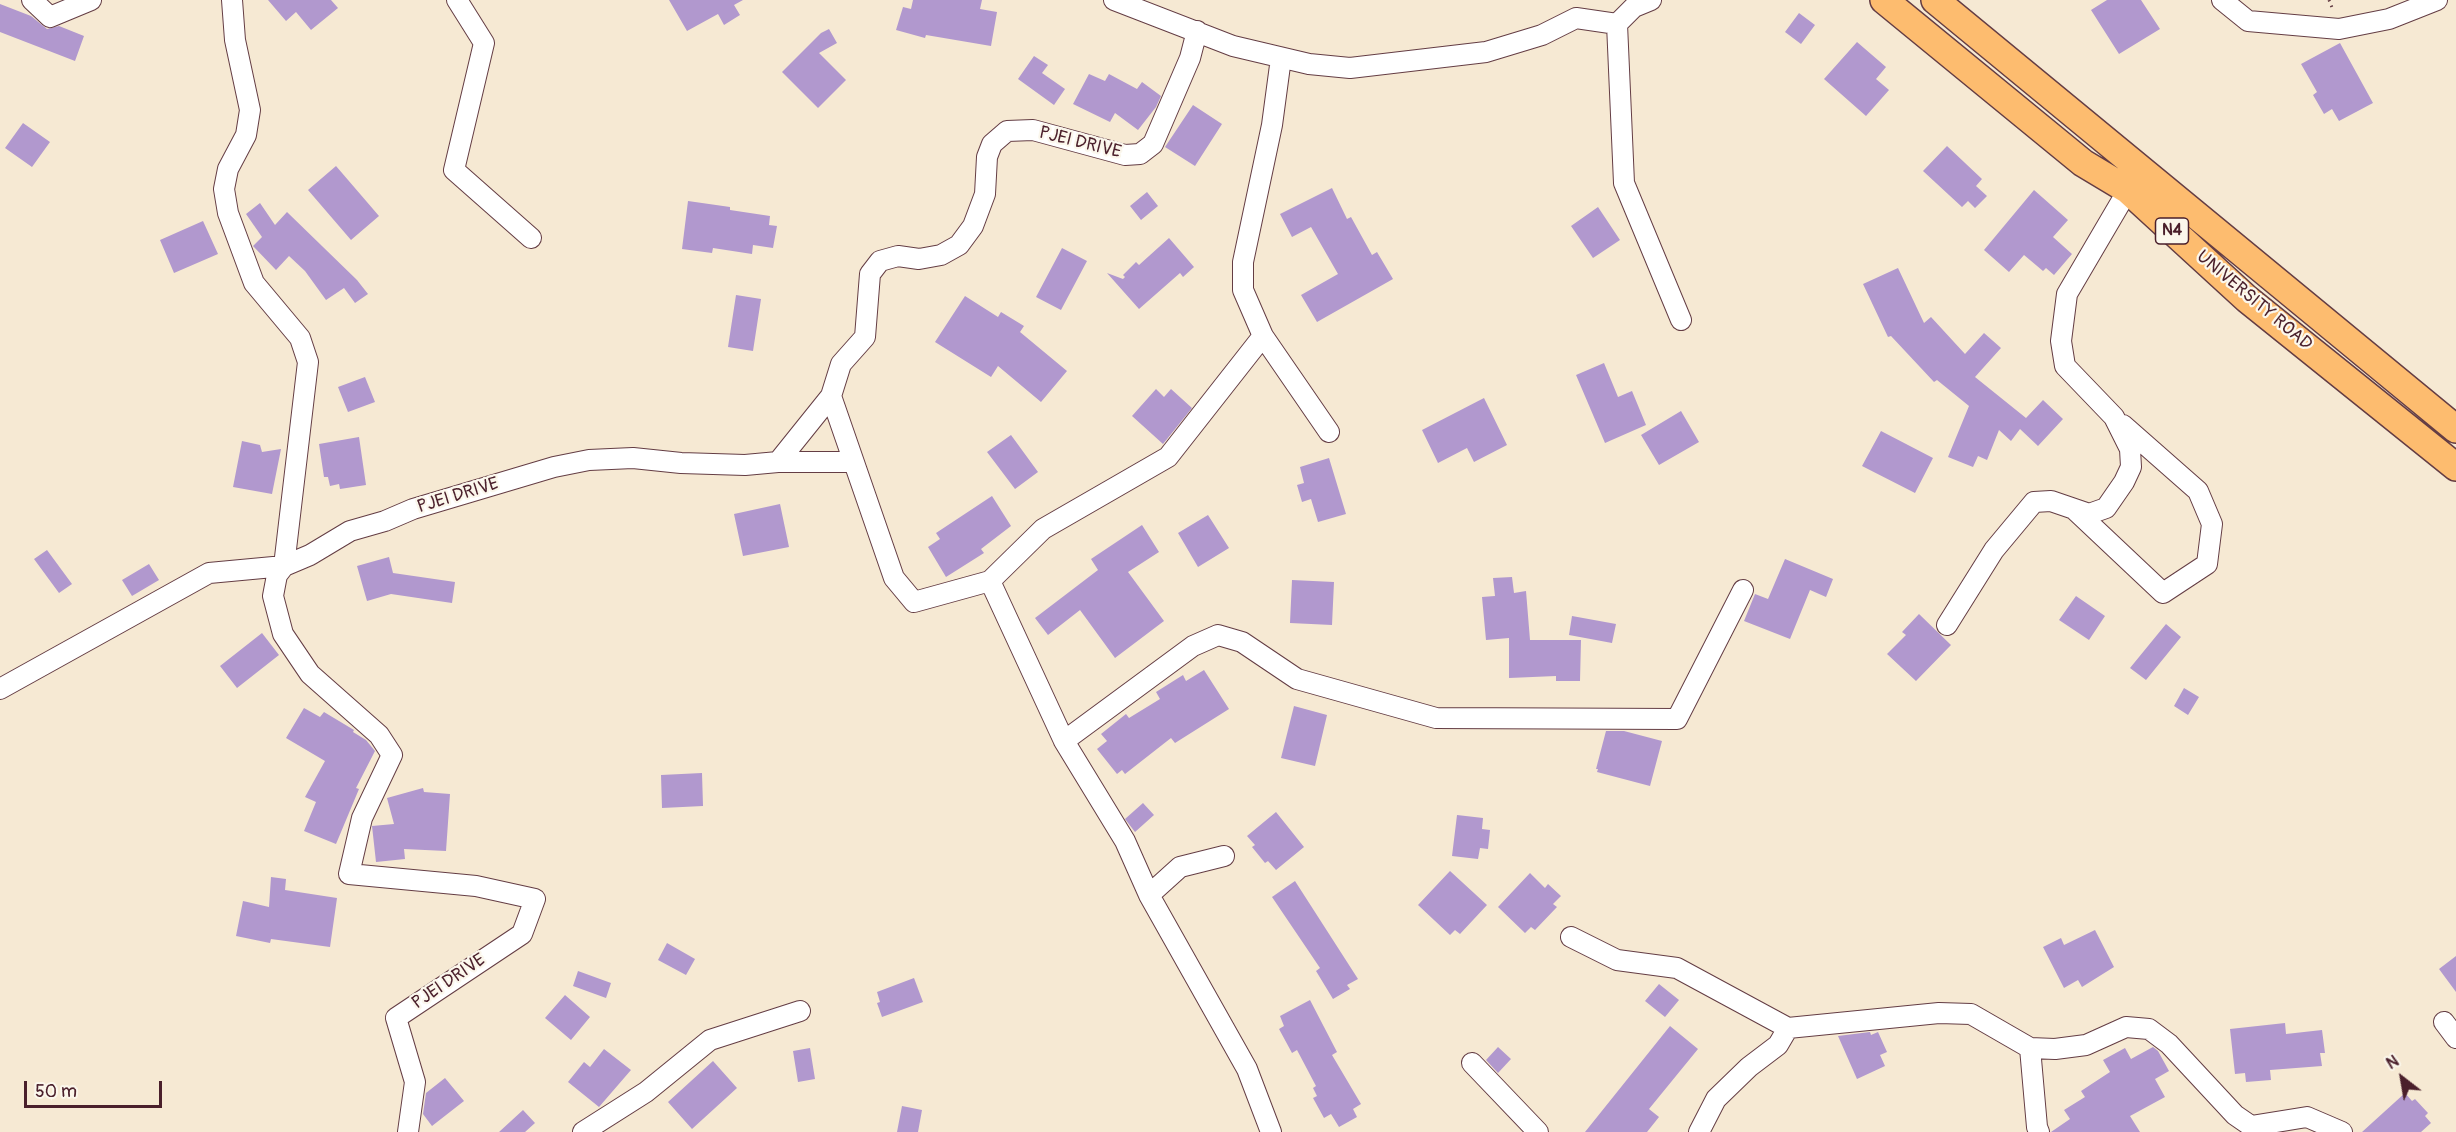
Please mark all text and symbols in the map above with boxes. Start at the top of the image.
street label: PJEI DRIVE [1037,122,1123,164]
road number: N4 [2156,218,2188,244]
street label: UNIVERSITY ROAD [2192,246,2316,356]
street label: PJEI DRIVE [415,473,501,519]
street label: PJEI DRIVE [408,950,490,1014]
north arrow [2372,1048,2432,1108]
text: N [2383,1051,2403,1074]
scale bar [27,1069,165,1107]
text: 50 m [35,1080,77,1103]

